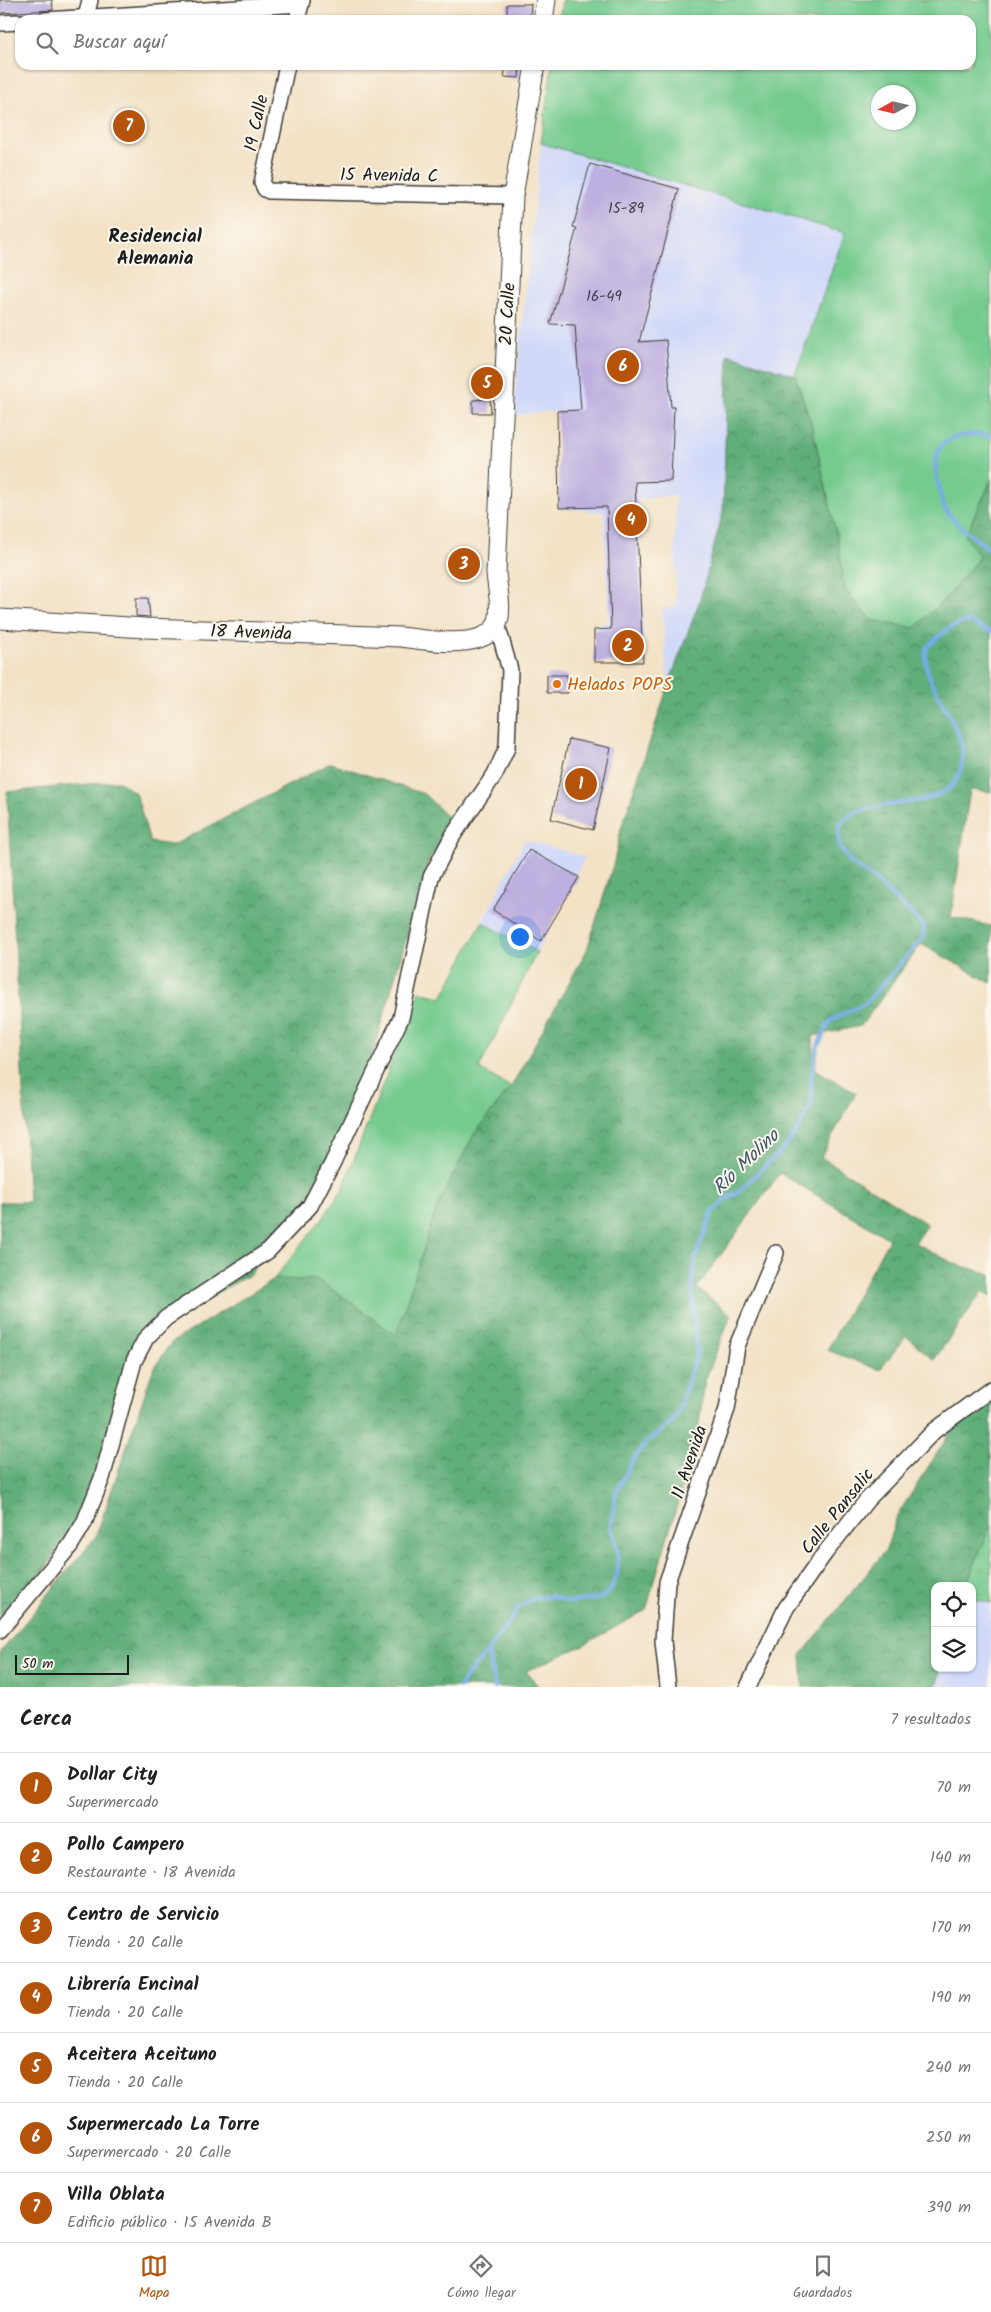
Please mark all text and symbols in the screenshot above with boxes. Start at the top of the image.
search box [15,15,976,70]
text: Buscar aquí [73,28,165,58]
icon: search [33,29,61,57]
north arrow [871,85,916,130]
street label: 19 Calle [237,92,278,155]
pin: 7 [113,107,145,145]
street label: 15 Avenida C [339,161,438,192]
house number: 15-89 [608,197,645,221]
district label: Residencial Alemania [108,222,203,274]
street label: 20 Calle [492,282,525,346]
house number: 16-49 [586,285,622,309]
pin: 6 [607,347,639,385]
pin: 5 [471,364,503,402]
pin: 4 [615,501,647,539]
pin: 3 [448,545,480,583]
street label: 18 Avenida [210,618,292,649]
pin: 2 [612,627,644,665]
place label: Helados POPS [567,671,673,700]
marker: Helados POPS [551,678,563,690]
pin: 1 [565,765,597,803]
your location [507,924,533,950]
water label: Río Molino [706,1122,788,1202]
street label: 11 Avenida [664,1422,717,1503]
street label: Calle Pansalic [794,1462,882,1561]
map controls [931,1582,976,1672]
button: locate [931,1582,976,1627]
button: layers [931,1627,976,1672]
scale bar [15,1652,129,1675]
text: 50 m [22,1653,53,1675]
text: Cerca [20,1703,72,1736]
text: 7 resultados [891,1707,971,1732]
text: Dollar City [67,1760,157,1790]
text: 1 [34,1775,38,1800]
text: 70 m [936,1775,971,1800]
text: Supermercado [67,1790,158,1815]
text: Pollo Campero [67,1830,184,1860]
text: 2 [31,1845,41,1870]
text: 140 m [930,1845,971,1870]
text: Restaurante · 18 Avenida [67,1860,236,1885]
text: Centro de Servicio [67,1900,219,1930]
text: 3 [32,1915,40,1940]
text: 170 m [931,1915,971,1940]
text: Tienda · 20 Calle [67,1930,183,1955]
text: Librería Encinal [67,1970,199,2000]
text: 4 [32,1985,40,2010]
text: 190 m [931,1985,971,2010]
text: Tienda · 20 Calle [67,2000,183,2025]
text: Aceitera Aceituno [67,2040,217,2070]
text: 5 [32,2055,40,2080]
text: 240 m [926,2055,971,2080]
text: Tienda · 20 Calle [67,2070,183,2095]
text: Supermercado La Torre [67,2110,259,2140]
text: 6 [32,2125,40,2150]
text: 250 m [926,2125,971,2150]
text: Supermercado · 20 Calle [67,2140,231,2165]
text: Villa Oblata [67,2180,165,2210]
text: 7 [32,2195,40,2220]
text: 390 m [927,2195,971,2220]
text: Edificio público · 15 Avenida B [67,2210,272,2235]
tab: Mapa [139,2252,170,2304]
tab: Cómo llegar [447,2252,516,2304]
tab: Guardados [793,2252,852,2304]

